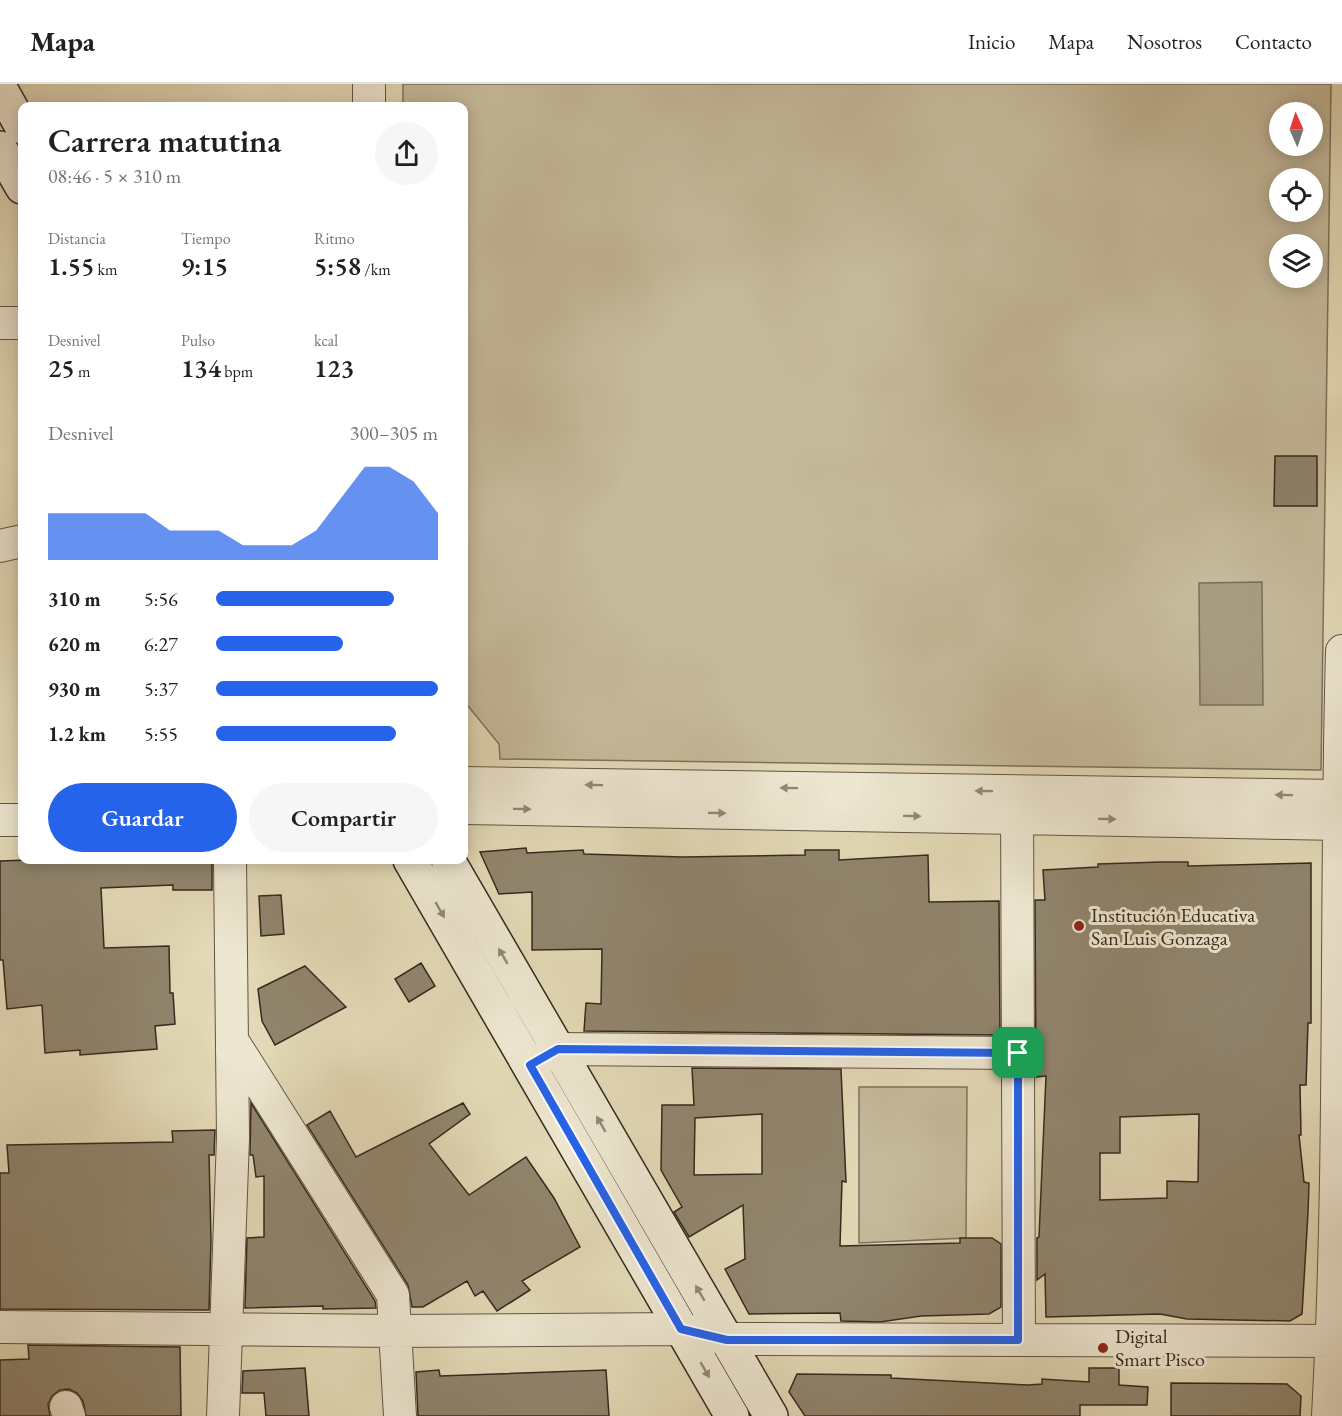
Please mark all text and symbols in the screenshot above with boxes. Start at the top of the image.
text: Mapa [30,23,95,59]
text: Inicio [968,28,1015,55]
text: Mapa [1048,28,1094,55]
text: Nosotros [1127,28,1202,55]
text: Contacto [1235,28,1312,55]
north arrow [1269,102,1323,156]
map controls [1269,102,1323,288]
text: Carrera matutina [48,119,281,162]
button: share [375,122,438,185]
text: 08:46 · 5 × 310 m [48,163,181,189]
button: locate [1269,168,1323,222]
text: Distancia [48,228,106,249]
text: Tiempo [181,228,231,249]
text: Ritmo [314,228,355,249]
button: layers [1269,234,1323,288]
text: 1.55 [48,249,94,283]
text: 9:15 [181,249,228,283]
text: 5:58 [314,249,361,283]
text: km [94,259,117,280]
text: /km [361,259,391,280]
text: Desnivel [48,330,101,351]
text: Pulso [181,330,215,351]
text: kcal [314,330,338,351]
text: 25 [48,351,75,385]
text: 134 [181,351,221,385]
text: 123 [314,351,354,385]
text: m [75,361,90,382]
text: bpm [221,361,253,382]
text: Desnivel [48,420,114,446]
text: 300–305 m [350,420,438,446]
text: 310 m [48,586,101,612]
text: 5:56 [144,586,178,612]
text: 620 m [48,631,101,657]
text: 6:27 [144,631,178,657]
text: 930 m [48,676,101,702]
text: 5:37 [144,676,178,702]
text: 1.2 km [48,721,106,747]
text: 5:55 [144,721,178,747]
one-way arrow [584,780,603,790]
button: Guardar [48,783,237,852]
button: Compartir [249,783,438,852]
one-way arrow [779,783,798,793]
one-way arrow [974,786,993,796]
one-way arrow [1274,790,1293,800]
one-way arrow [512,805,531,814]
one-way arrow [707,808,726,818]
one-way arrow [902,811,921,821]
one-way arrow [1097,815,1116,824]
one-way arrow [434,902,445,918]
place label: Institución Educativa San Luis Gonzaga [1091,902,1255,951]
marker: Institución Educativa San Luis Gonzaga [1072,919,1086,933]
one-way arrow [498,948,509,964]
pin [992,1027,1043,1078]
icon: arrive [1001,1036,1034,1069]
one-way arrow [596,1116,607,1132]
one-way arrow [694,1285,705,1301]
place label: Digital Smart Pisco [1115,1323,1205,1372]
marker: Digital Smart Pisco [1096,1341,1110,1355]
one-way arrow [700,1362,710,1379]

